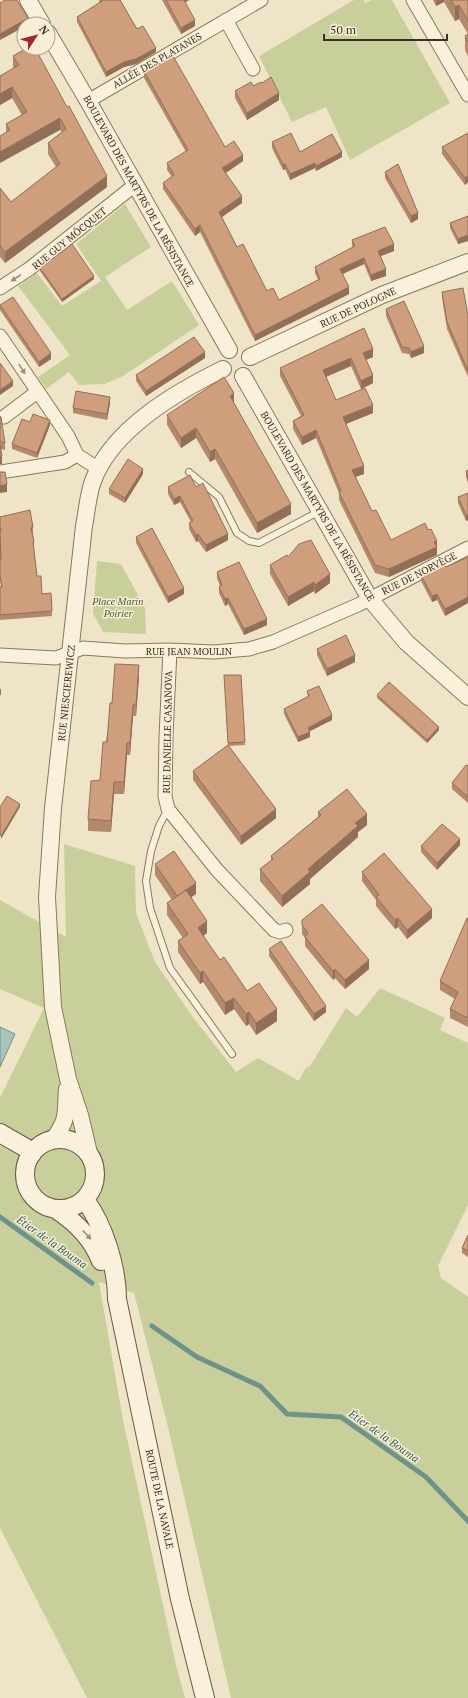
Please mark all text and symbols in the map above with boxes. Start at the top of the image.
north arrow [16,16,56,56]
scale bar [324,16,447,42]
text: 50 m [330,22,357,37]
text: N [36,23,53,38]
street label: ALLÉE DES PLATANES [110,30,204,91]
street label: BOULEVARD DES MARTYRS DE LA RÉSISTANCE [80,93,197,289]
street label: RUE GUY MÔCQUET [29,204,109,272]
one-way arrow [11,274,21,282]
street label: RUE DE POLOGNE [318,284,399,331]
one-way arrow [18,363,25,374]
street label: BOULEVARD DES MARTYRS DE LA RÉSISTANCE [258,409,378,604]
street label: RUE DE NORVÈGE [380,549,459,598]
park label: Place Marin Poirier [91,595,144,620]
street label: RUE NIESCIEREWICZ [55,644,78,742]
street label: RUE JEAN MOULIN [146,645,233,658]
street label: RUE DANIELLE CASANOVA [160,670,175,794]
water label: Étier de la Bouma [13,1212,90,1272]
one-way arrow [82,1230,91,1240]
water label: Étier de la Bouma [345,1406,422,1466]
street label: ROUTE DE LA NAVALE [143,1448,176,1550]

